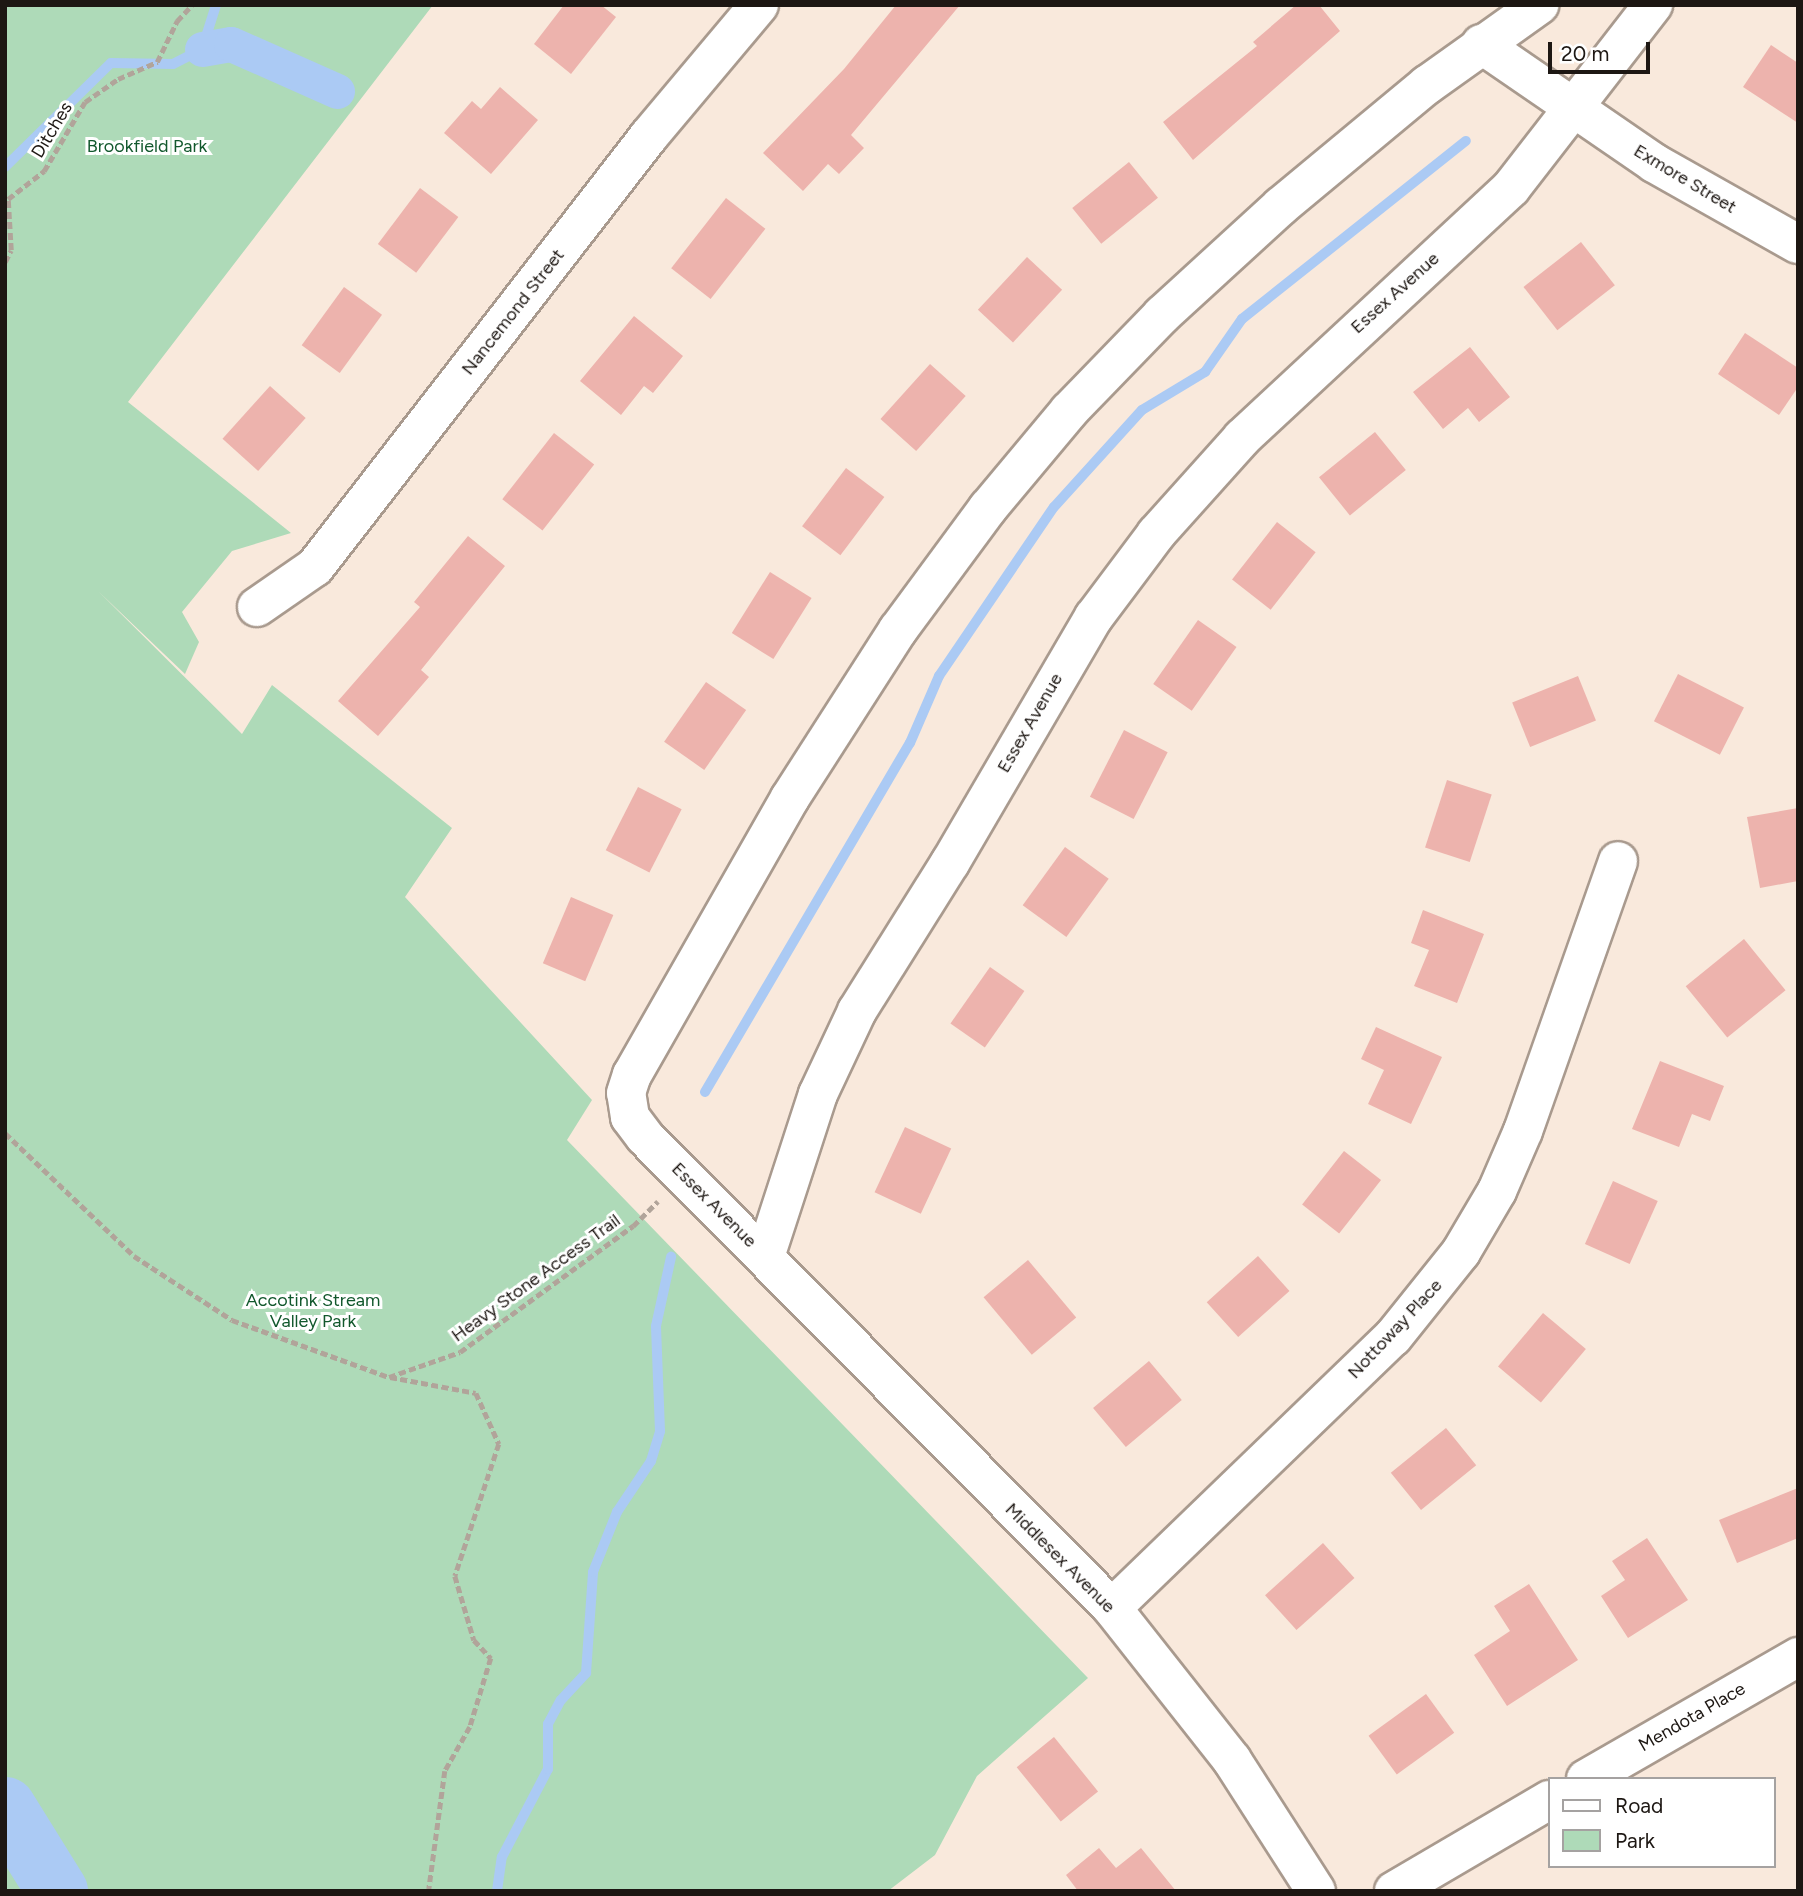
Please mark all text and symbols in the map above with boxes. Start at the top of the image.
scale bar [1551,28,1652,72]
text: 20 m [1561,41,1609,66]
street label: Ditches [27,98,77,162]
park label: Brookfield Park [87,135,207,157]
street label: Exmore Street [1630,140,1740,218]
street label: Nancemond Street [457,245,569,379]
street label: Essex Avenue [1347,248,1443,338]
street label: Essex Avenue [993,670,1067,776]
street label: Essex Avenue [667,1158,761,1252]
street label: Heavy Stone Access Trail [447,1210,625,1346]
street label: Nottoway Place [1343,1275,1447,1383]
park label: Accotink Stream Valley Park [246,1290,380,1332]
street label: Middlesex Avenue [1001,1499,1119,1617]
street label: Mendota Place [1635,1678,1749,1756]
legend [1548,1777,1775,1868]
text: Road [1615,1793,1663,1818]
text: Park [1615,1828,1655,1853]

